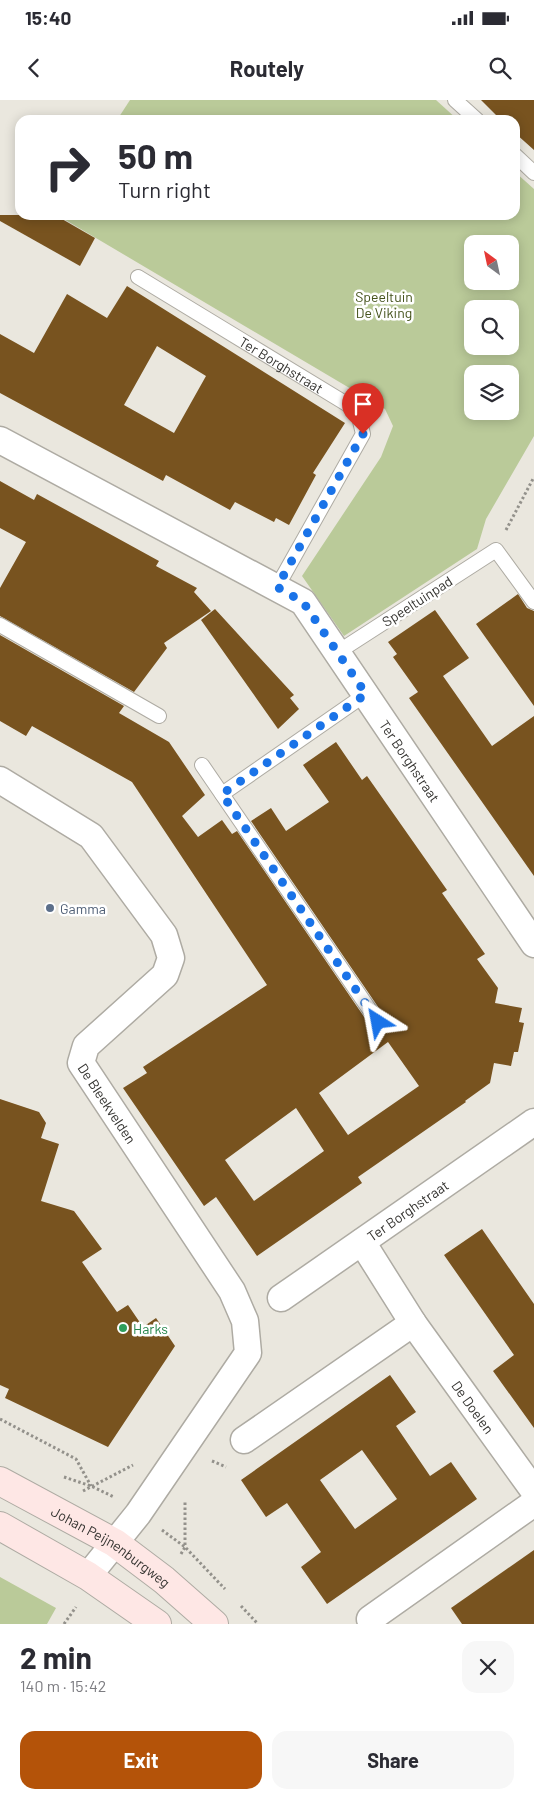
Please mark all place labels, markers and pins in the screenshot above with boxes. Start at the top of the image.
pin [342,383,384,434]
place label: Gamma [60,900,106,917]
marker: Gamma [44,902,56,914]
place label: Harks [133,1320,168,1337]
marker: Harks [117,1322,129,1334]

